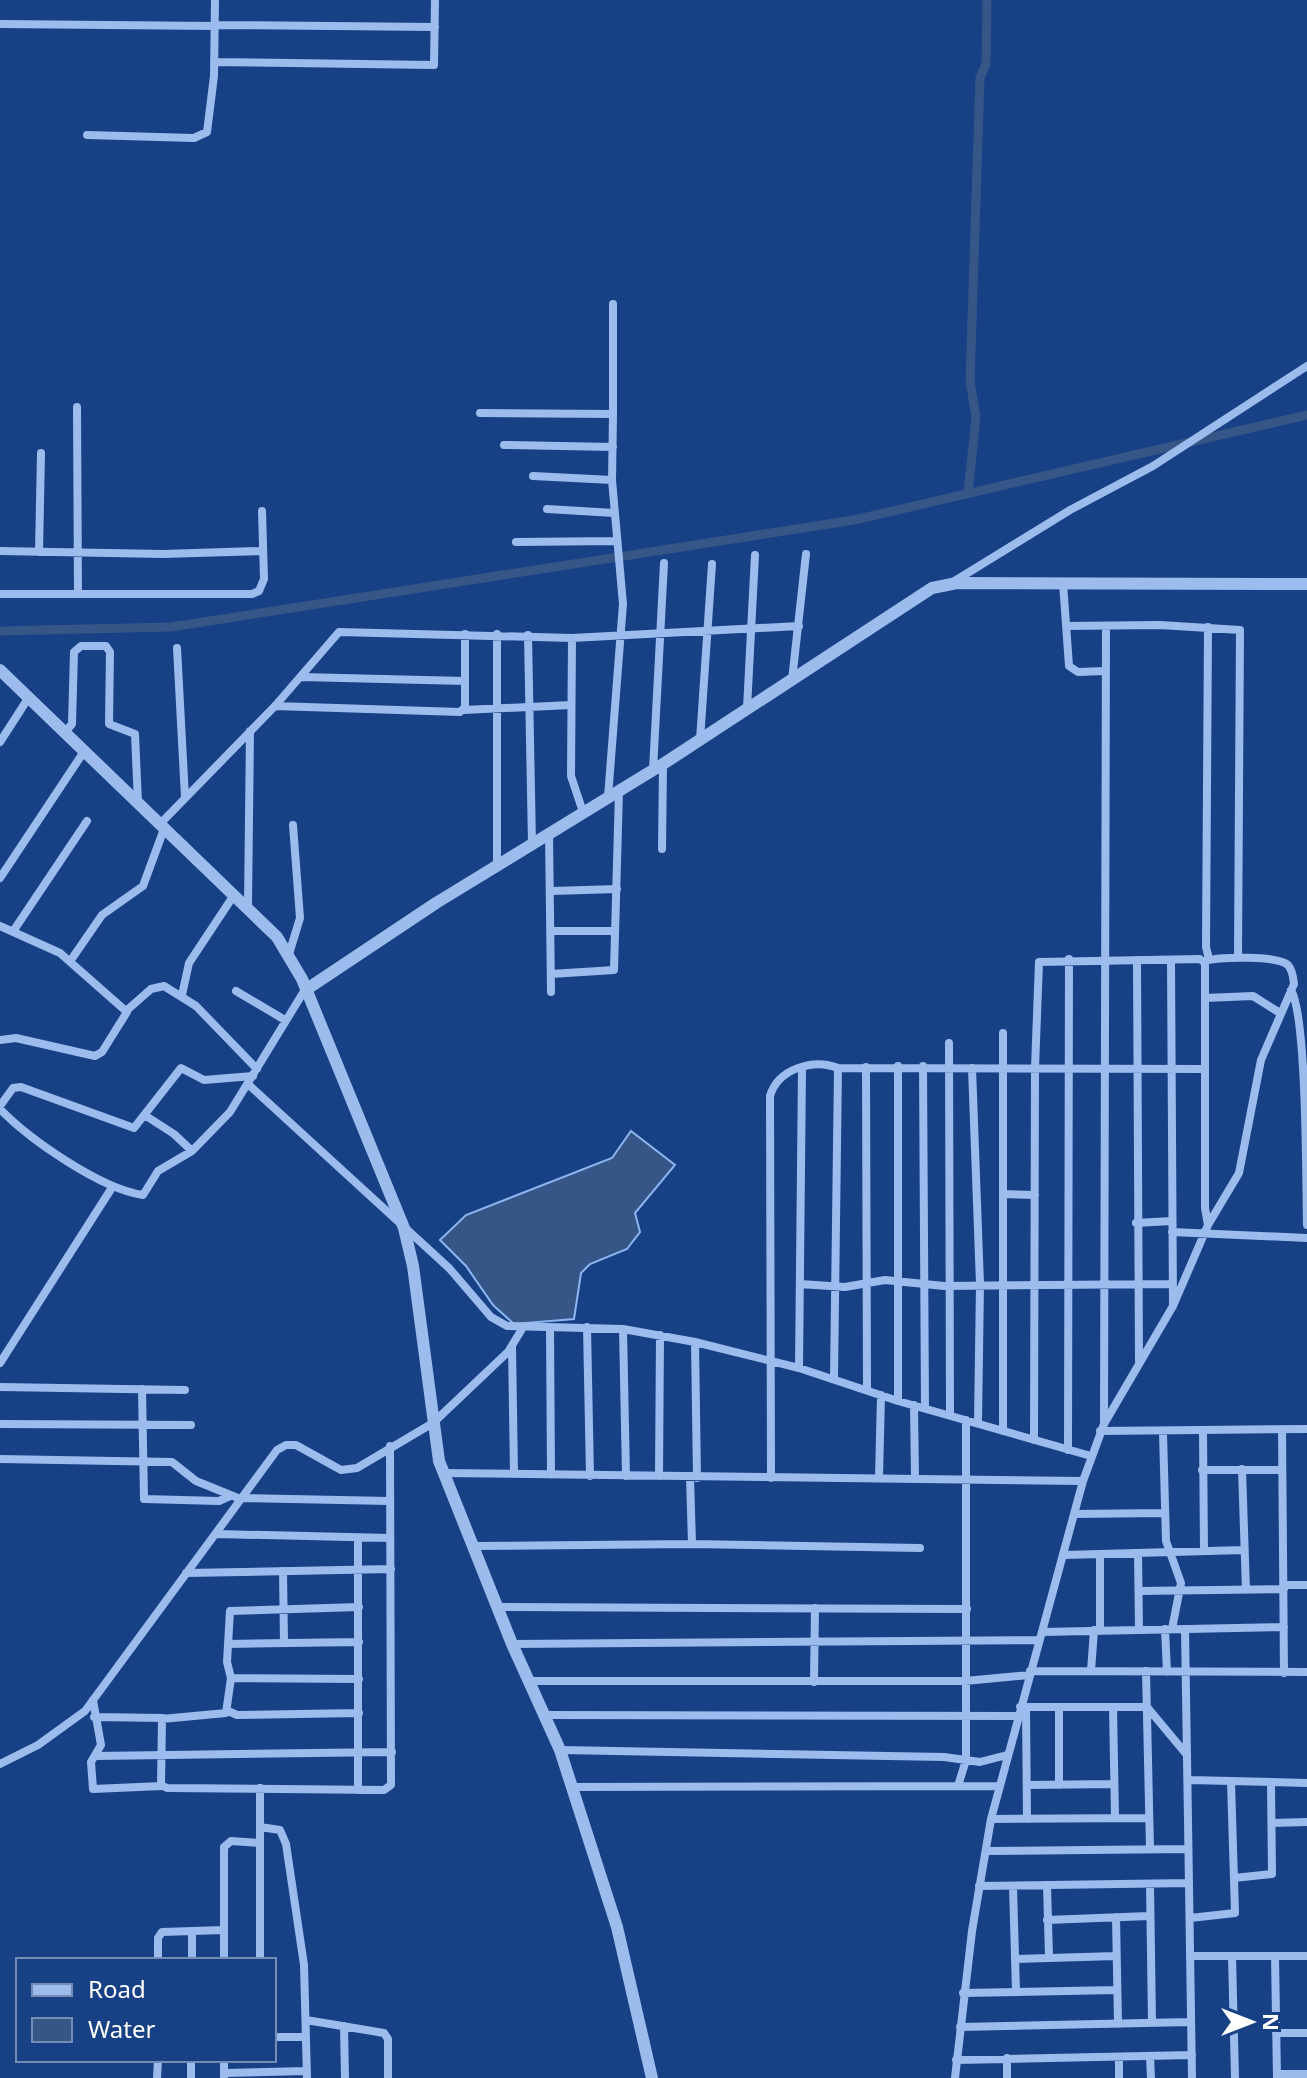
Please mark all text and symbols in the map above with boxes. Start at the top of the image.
legend [16,1958,276,2062]
text: Road [88,1972,146,2005]
north arrow [1211,1982,1291,2062]
text: Water [88,2012,156,2045]
text: N [1257,2013,1287,2031]

